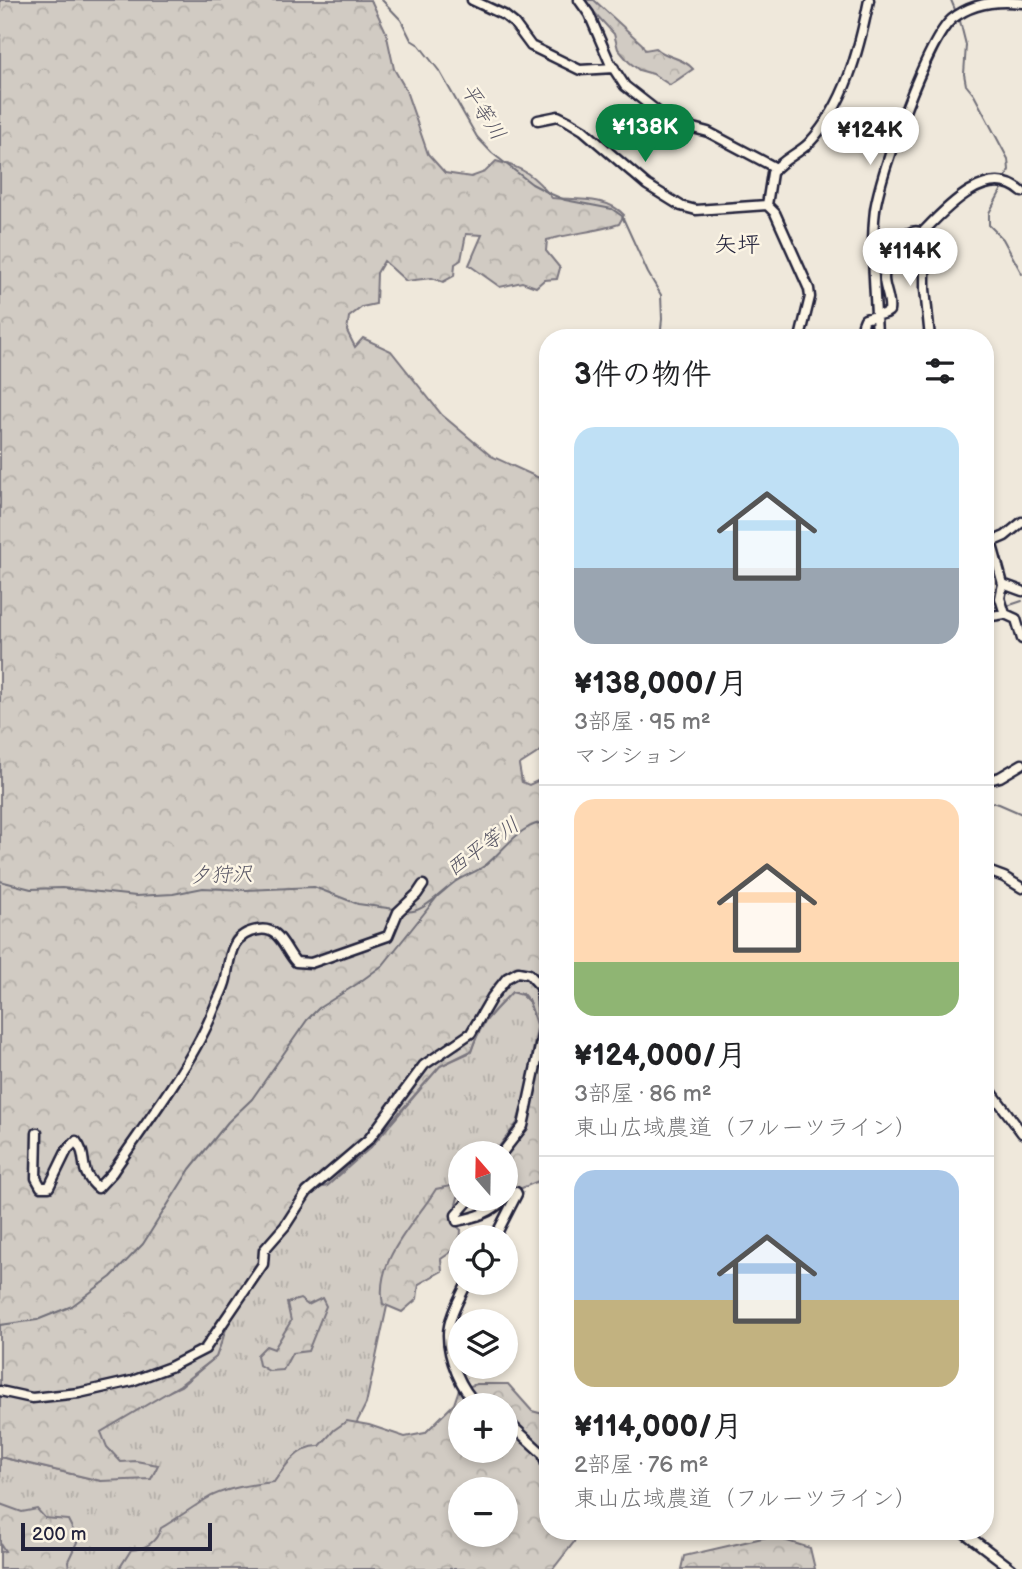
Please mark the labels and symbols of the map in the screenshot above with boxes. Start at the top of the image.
water label: 平等川 [455,79,511,145]
pin: ¥138K [596,104,694,164]
pin: ¥124K [821,108,919,167]
pin: ¥114K [861,229,959,288]
district label: 矢坪 [714,231,760,259]
water label: 西平等川 [442,812,524,882]
water label: 夕狩沢 [189,861,254,889]
north arrow [448,1141,518,1211]
scale bar [21,1520,212,1552]

